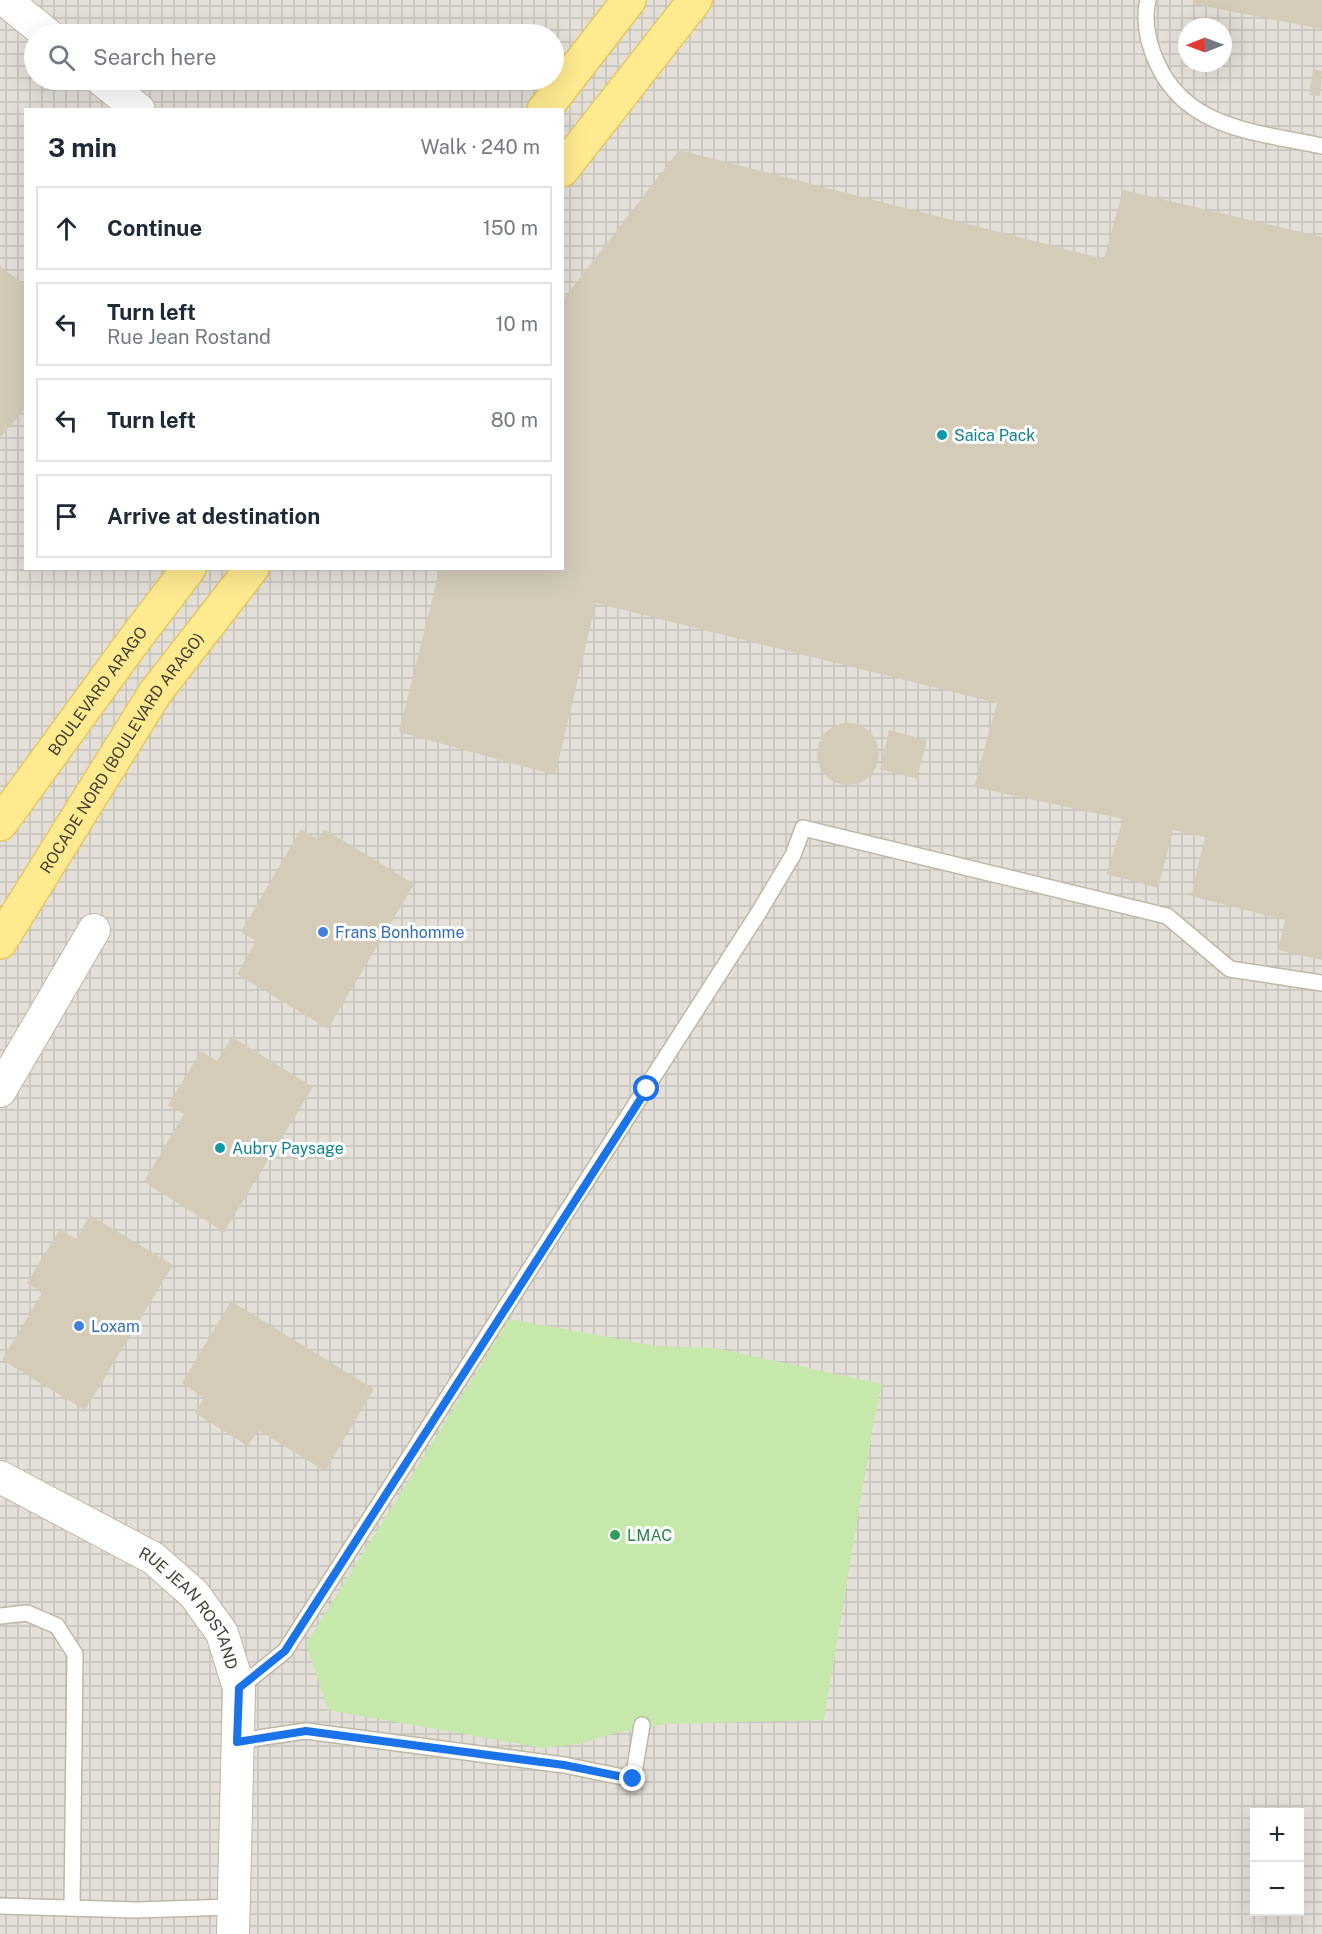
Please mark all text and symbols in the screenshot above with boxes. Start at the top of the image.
north arrow [1178,18,1232,72]
search box [24,24,564,90]
icon: search [45,41,78,74]
text: Search here [93,44,217,70]
text: 3 min [48,132,117,163]
text: Walk · 240 m [420,135,540,159]
icon: ahead [50,212,83,245]
text: Continue [107,215,202,241]
text: 150 m [483,216,538,240]
text: Turn left [107,299,196,325]
icon: left [50,308,83,341]
text: 10 m [495,312,538,336]
text: Rue Jean Rostand [107,325,271,349]
icon: left [50,404,83,437]
text: Turn left [107,407,196,433]
text: 80 m [491,408,538,432]
place label: Saica Pack [954,426,1035,445]
marker: Saica Pack [935,428,949,442]
icon: arrive [50,500,83,533]
text: Arrive at destination [107,503,320,529]
street label: BOULEVARD ARAGO [44,622,151,759]
street label: ROCADE NORD (BOULEVARD ARAGO) [36,629,208,877]
place label: Frans Bonhomme [335,923,464,942]
marker: Frans Bonhomme [316,925,330,939]
route start [633,1075,659,1101]
place label: Aubry Paysage [232,1139,344,1158]
marker: Aubry Paysage [213,1141,227,1155]
place label: Loxam [91,1317,140,1336]
marker: Loxam [72,1319,86,1333]
place label: LMAC [627,1526,672,1545]
marker: LMAC [608,1528,622,1542]
street label: RUE JEAN ROSTAND [136,1543,242,1672]
route end [619,1765,645,1791]
map controls [1250,1808,1304,1916]
button: + [1250,1808,1304,1862]
button: − [1250,1862,1304,1916]

